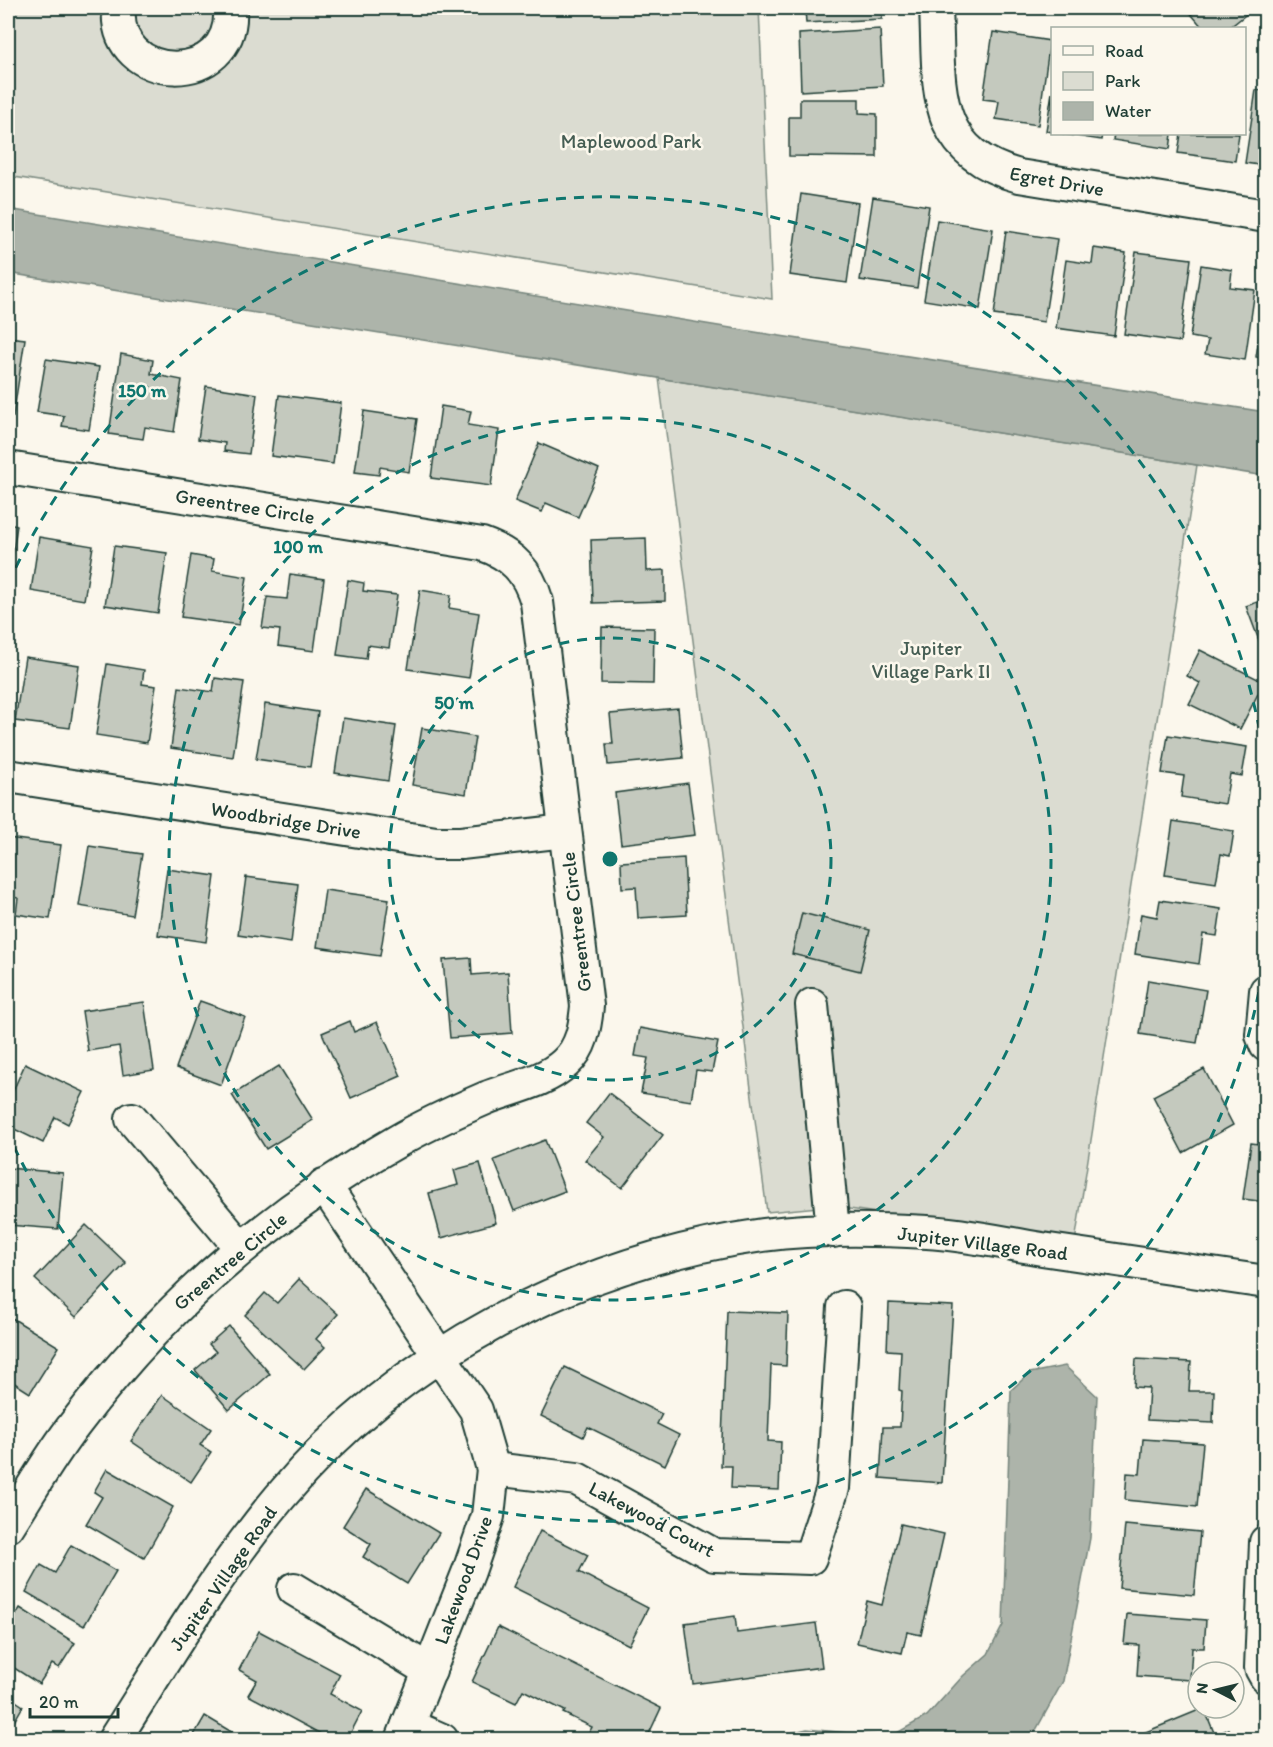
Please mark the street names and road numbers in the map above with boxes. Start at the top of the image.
street label: Egret Drive [1008,161,1106,201]
street label: Greentree Circle [174,483,316,529]
street label: Woodbridge Drive [209,796,363,844]
street label: Greentree Circle [556,851,596,993]
street label: Greentree Circle [168,1207,292,1315]
street label: Jupiter Village Road [896,1221,1070,1265]
street label: Lakewood Court [585,1476,720,1563]
street label: Jupiter Village Road [164,1501,282,1655]
street label: Lakewood Drive [429,1512,497,1648]

